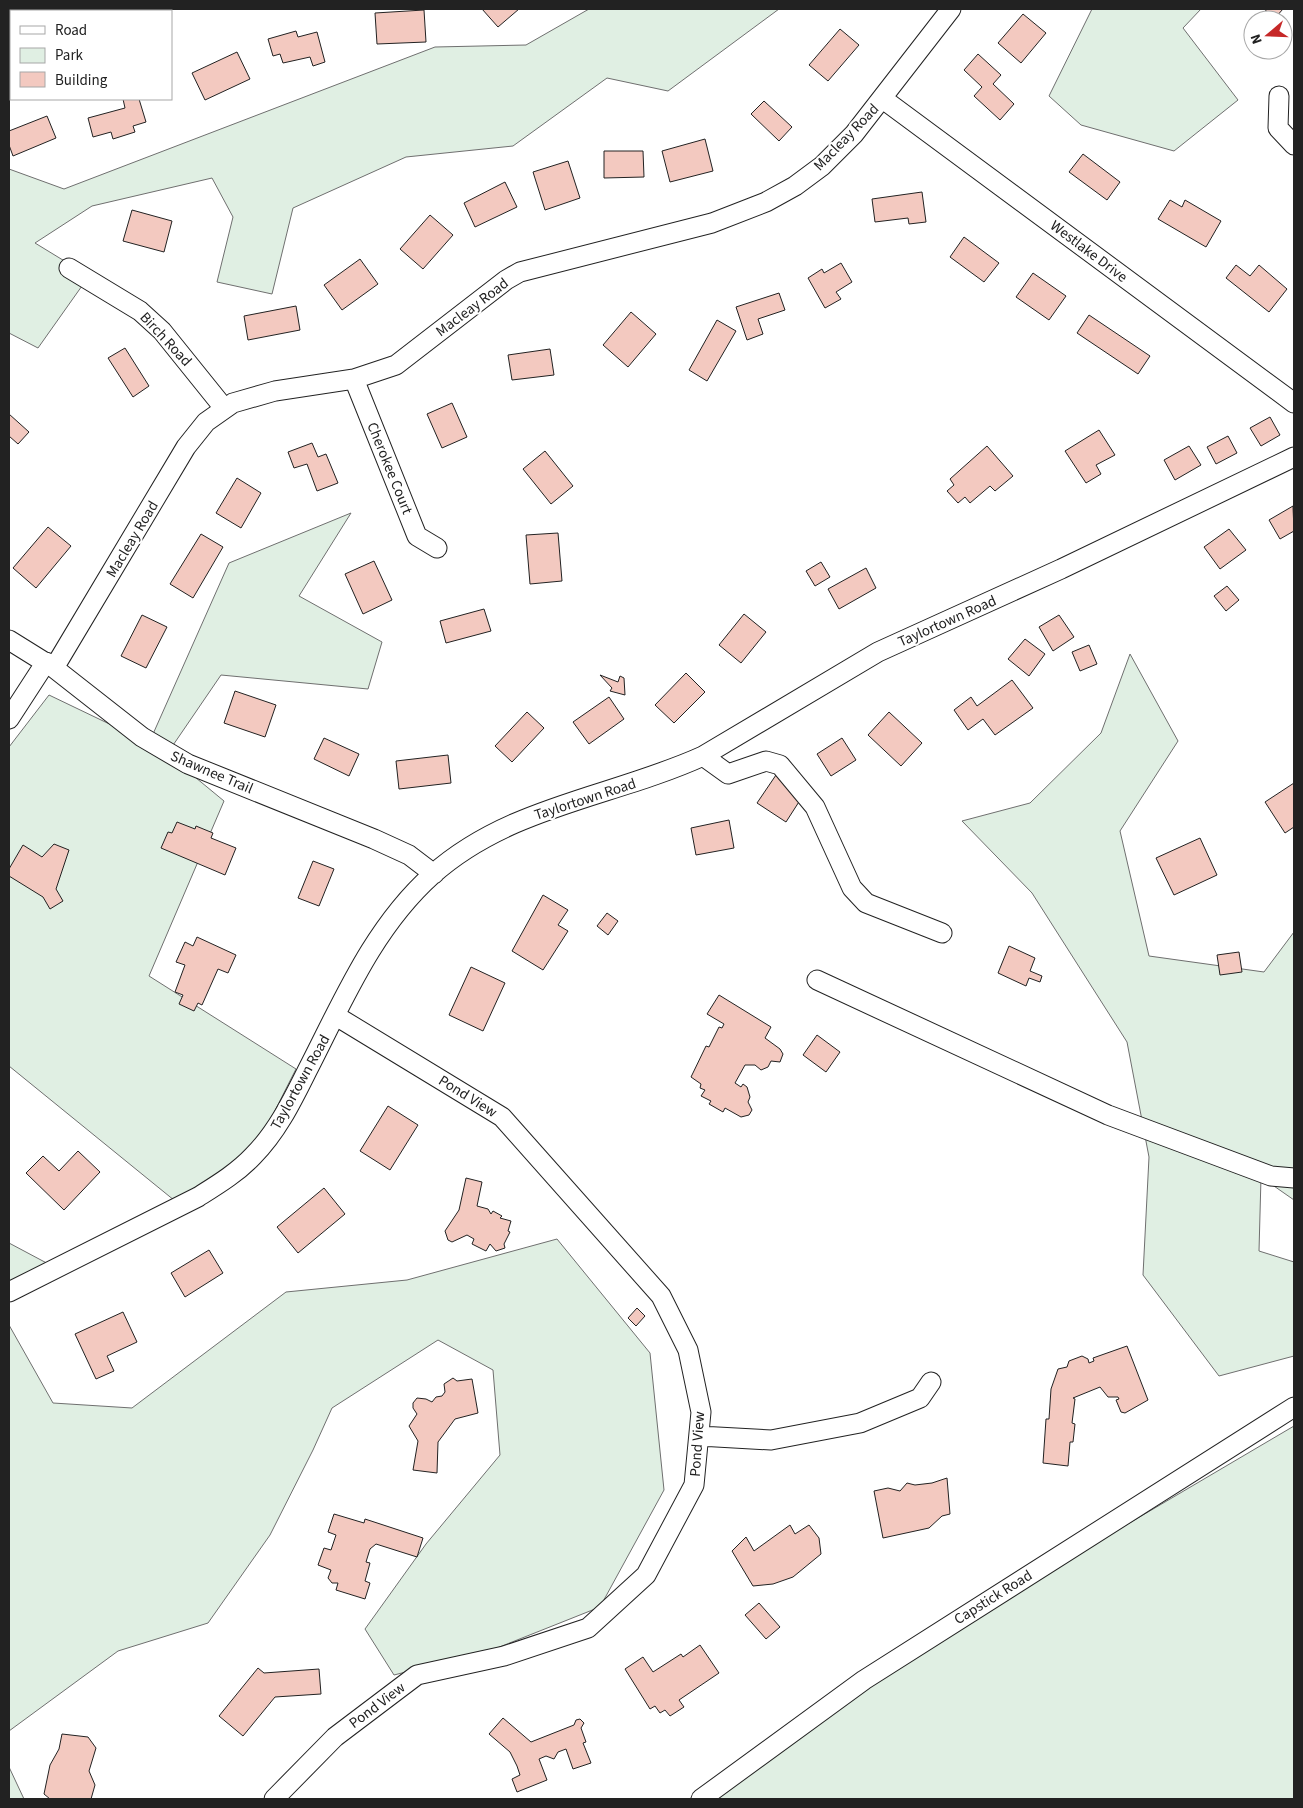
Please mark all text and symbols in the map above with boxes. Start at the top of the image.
legend [10,10,172,100]
north arrow [1243,10,1293,60]
text: Road [55,20,87,41]
text: N [1246,31,1268,47]
text: Park [55,45,84,66]
text: Building [55,70,108,91]
street label: Macleay Road [809,99,884,176]
street label: Westlake Drive [1046,215,1132,287]
street label: Macleay Road [432,273,513,342]
street label: Birch Road [135,307,196,371]
street label: Cherokee Court [362,419,418,517]
street label: Macleay Road [101,497,164,582]
street label: Taylortown Road [895,590,1000,653]
street label: Shawnee Trail [167,746,257,799]
street label: Taylortown Road [532,773,639,826]
street label: Taylortown Road [266,1031,335,1134]
street label: Pond View [434,1070,501,1123]
street label: Pond View [685,1410,710,1477]
street label: Capstick Road [950,1565,1036,1630]
street label: Pond View [345,1677,410,1733]

